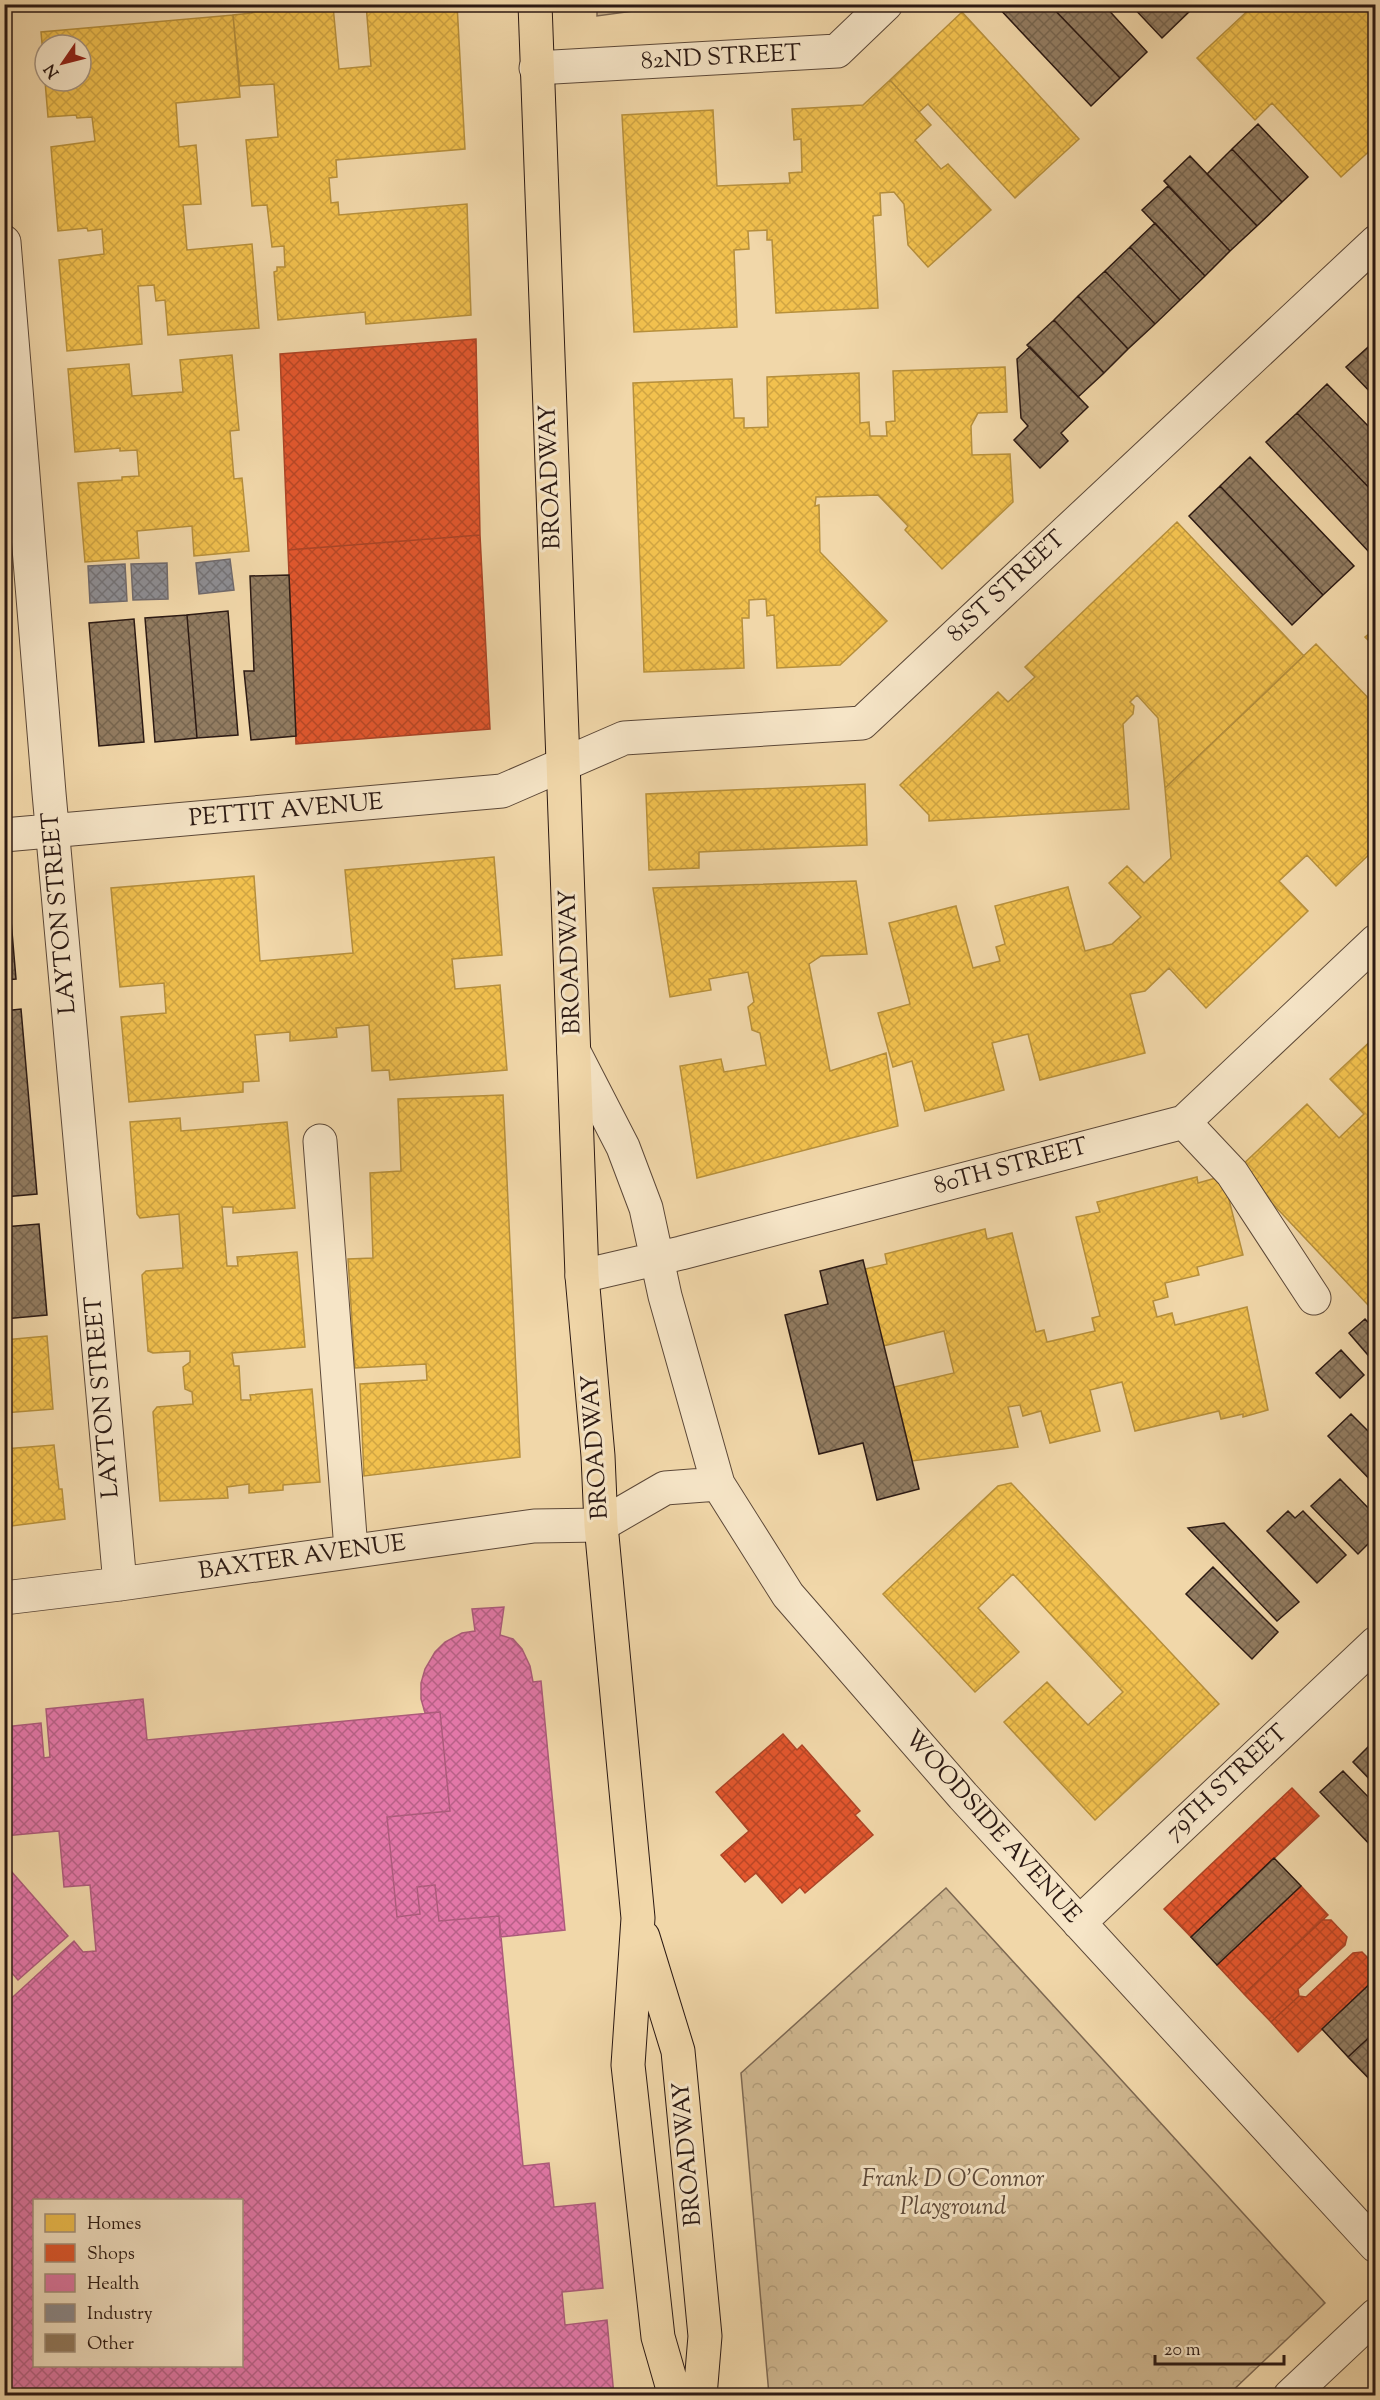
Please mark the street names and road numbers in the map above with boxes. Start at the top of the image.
street label: 82ND STREET [640,37,802,79]
street label: BROADWAY [531,404,571,550]
street label: 81ST STREET [940,523,1074,651]
street label: PETTIT AVENUE [187,786,385,836]
street label: LAYTON STREET [34,810,86,1016]
street label: BROADWAY [551,889,591,1035]
street label: 80TH STREET [930,1130,1092,1204]
street label: LAYTON STREET [77,1294,129,1500]
street label: BROADWAY [574,1373,618,1521]
street label: BAXTER AVENUE [196,1527,408,1589]
street label: 79TH STREET [1158,1717,1296,1849]
street label: WOODSIDE AVENUE [896,1723,1089,1932]
street label: BROADWAY [665,2080,711,2228]

